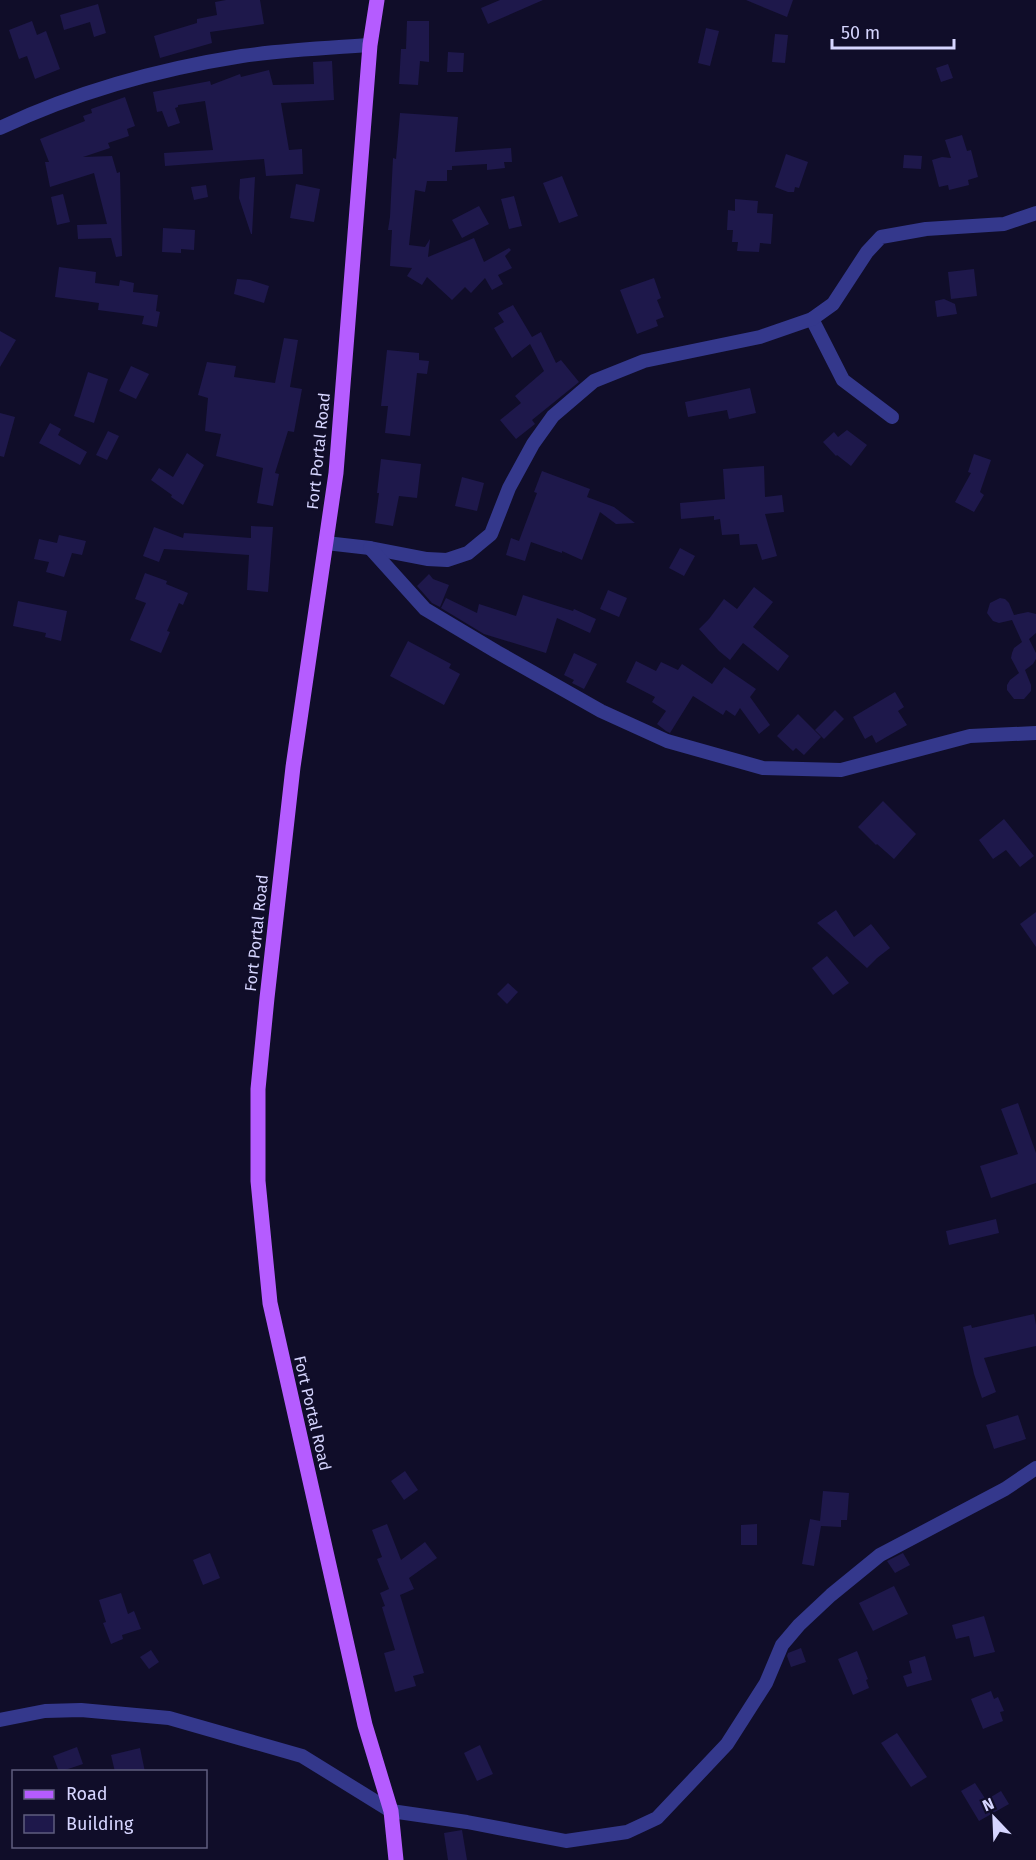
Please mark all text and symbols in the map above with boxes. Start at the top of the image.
scale bar [832,12,954,50]
text: 50 m [841,22,880,44]
street label: Fort Portal Road [303,392,334,510]
street label: Fort Portal Road [241,874,272,992]
street label: Fort Portal Road [290,1354,335,1472]
legend [12,1770,207,1848]
text: Road [66,1783,108,1805]
north arrow [964,1788,1024,1848]
text: N [980,1794,997,1815]
text: Building [66,1813,134,1835]

